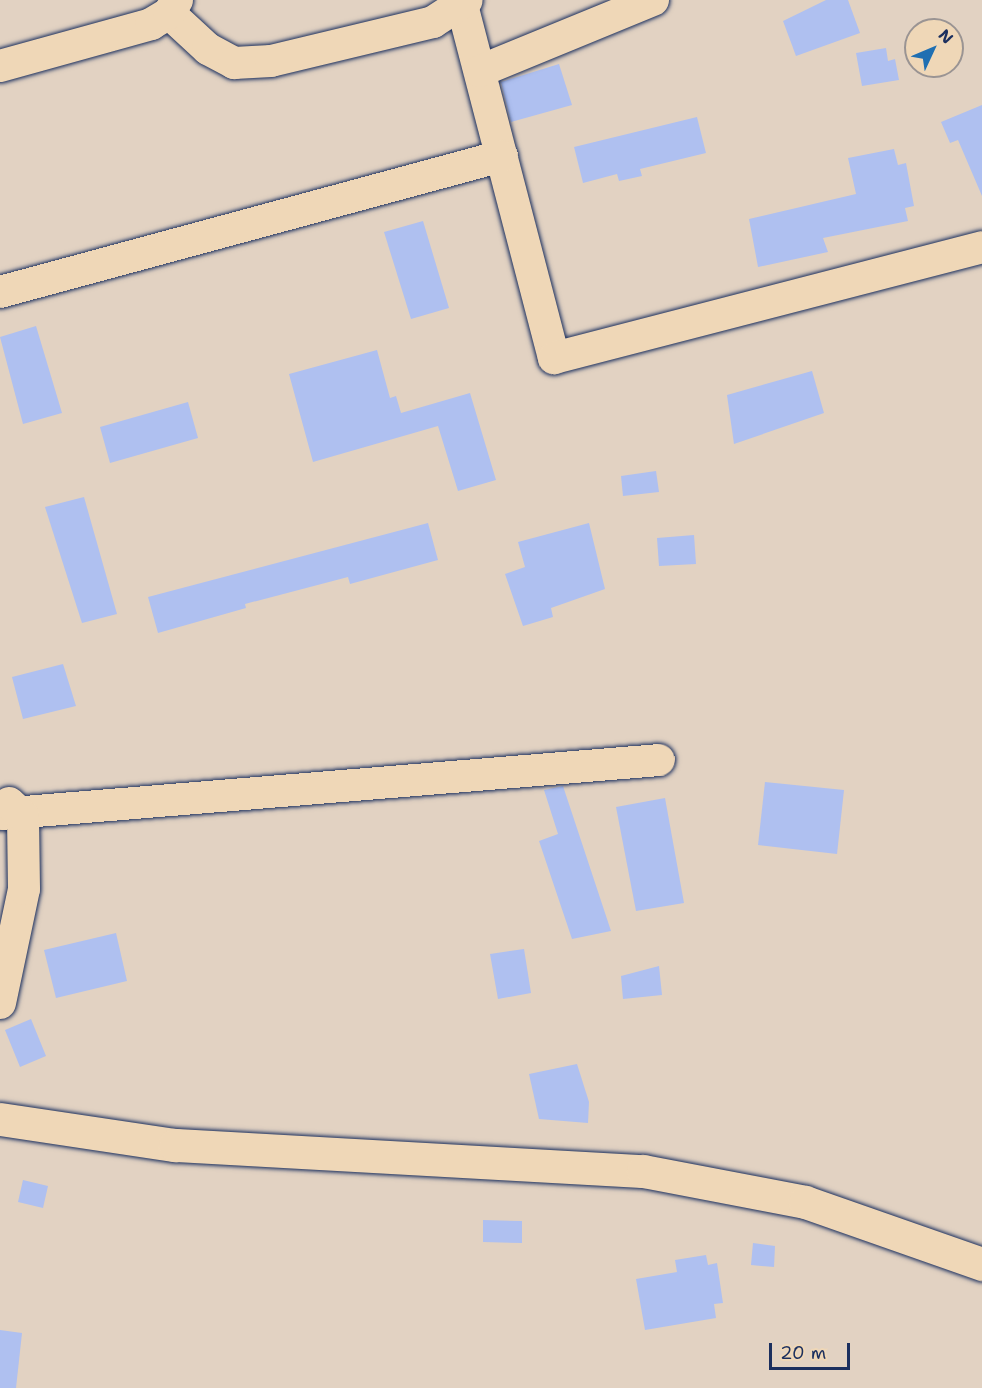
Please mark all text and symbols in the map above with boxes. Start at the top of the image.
north arrow [904,18,964,78]
text: N [934,25,958,48]
scale bar [772,1331,853,1369]
text: 20 m [780,1341,826,1365]

